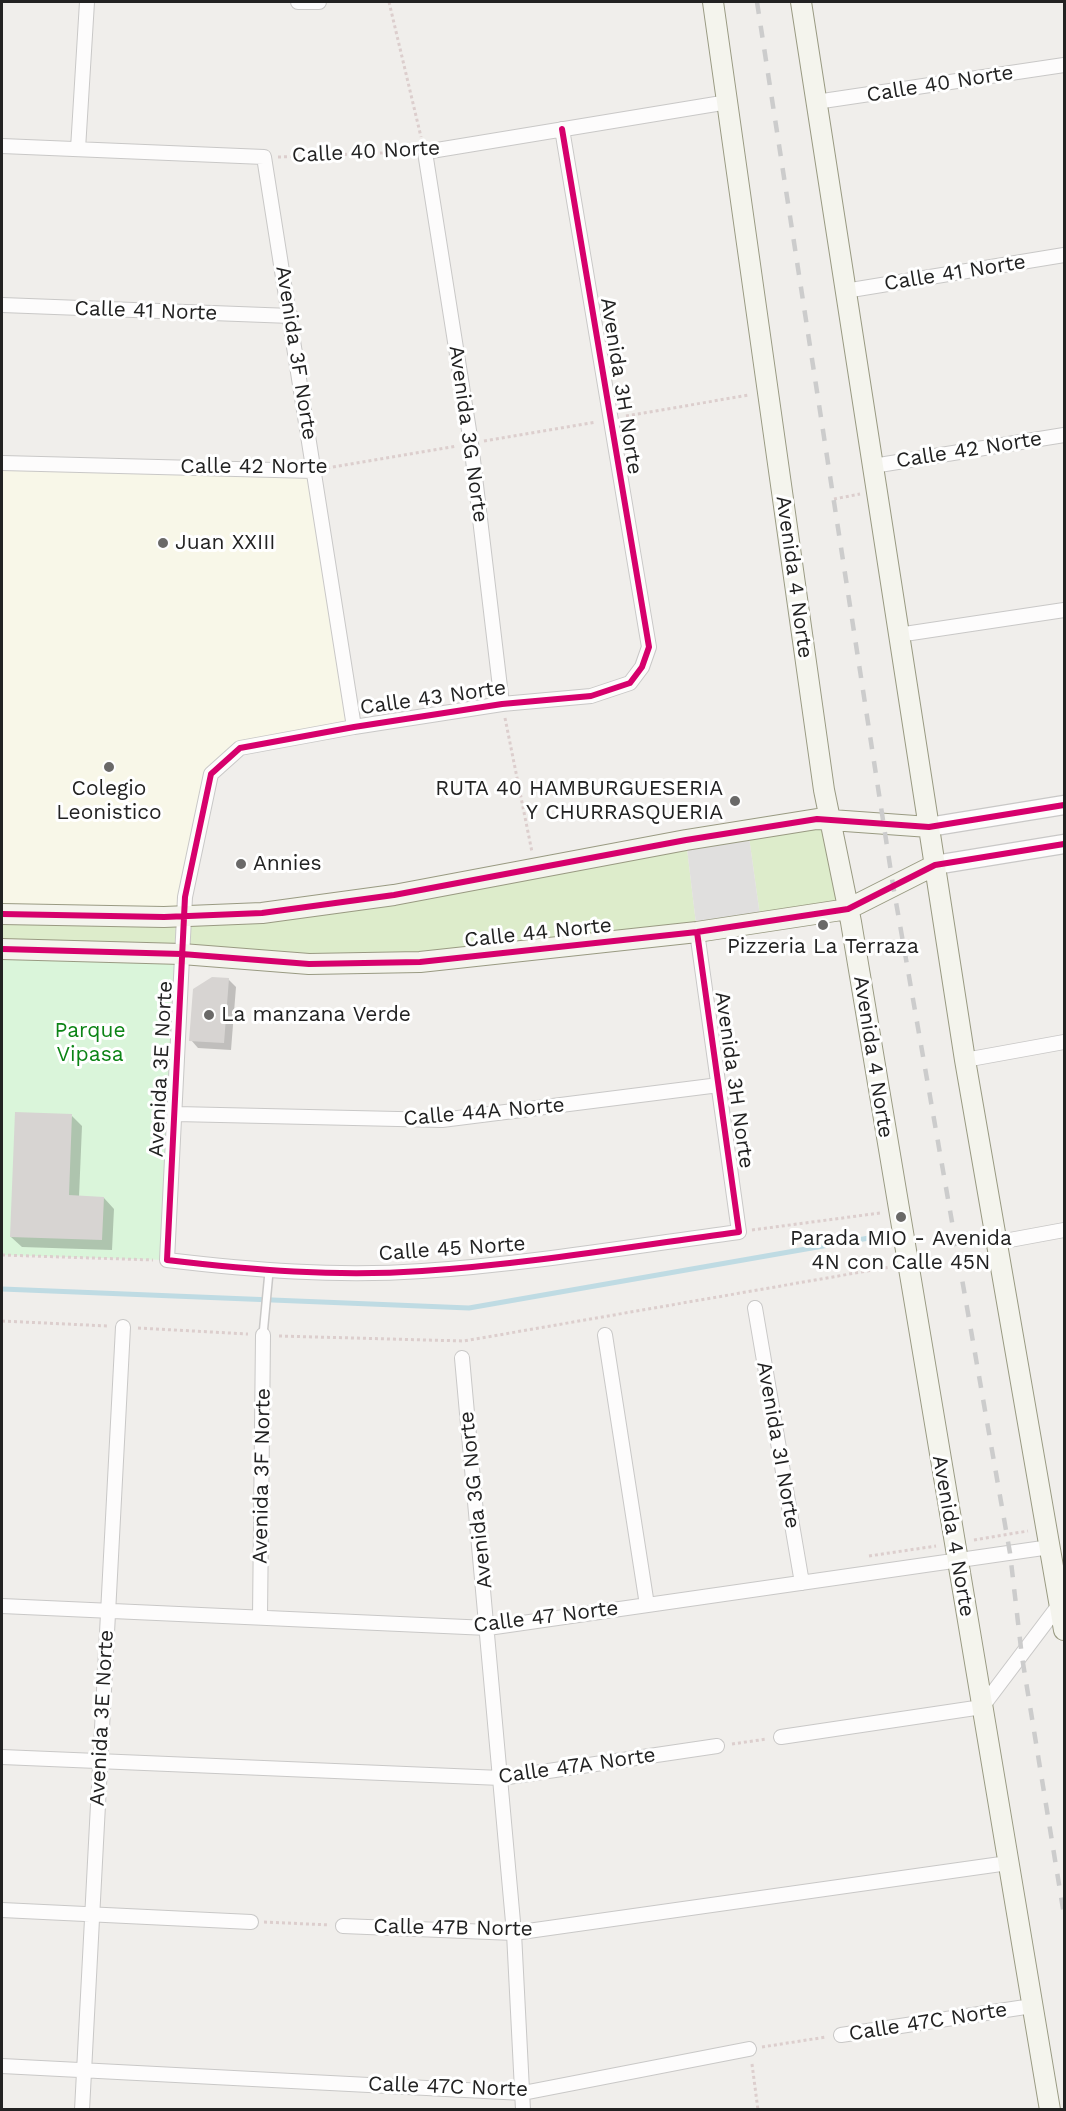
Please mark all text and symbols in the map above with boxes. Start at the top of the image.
street label: Calle 40 Norte [865,60,1015,108]
street label: Calle 40 Norte [291,136,441,168]
street label: Calle 41 Norte [882,249,1028,297]
street label: Avenida 3F Norte [270,264,322,442]
street label: Calle 41 Norte [74,296,218,326]
street label: Avenida 3H Norte [595,296,647,476]
street label: Avenida 3G Norte [443,344,493,524]
street label: Calle 42 Norte [894,426,1044,474]
street label: Calle 42 Norte [180,454,328,480]
street label: Avenida 4 Norte [770,494,818,660]
place label: Juan XXIII [175,530,276,556]
marker: Juan XXIII [156,536,170,550]
street label: Calle 43 Norte [358,675,508,721]
marker: Colegio Leonistico [102,760,116,774]
place label: Colegio Leonistico [56,776,162,826]
place label: RUTA 40 HAMBURGUESERIA Y CHURRASQUERIA [435,776,723,826]
marker: RUTA 40 HAMBURGUESERIA Y CHURRASQUERIA [728,794,742,808]
place label: Annies [253,851,322,877]
marker: Annies [234,857,248,871]
street label: Calle 44 Norte [463,913,613,953]
marker: Pizzeria La Terraza [816,918,830,932]
place label: Pizzeria La Terraza [727,934,919,960]
street label: Avenida 4 Norte [848,974,898,1140]
street label: Avenida 3E Norte [144,980,178,1158]
street label: Avenida 3H Norte [709,990,759,1170]
place label: La manzana Verde [221,1002,411,1028]
marker: La manzana Verde [202,1008,216,1022]
park label: Parque Vipasa [54,1018,126,1068]
street label: Calle 44A Norte [402,1092,566,1132]
marker: Parada MIO - Avenida 4N con Calle 45N [894,1210,908,1224]
place label: Parada MIO - Avenida 4N con Calle 45N [790,1226,1012,1276]
street label: Calle 45 Norte [378,1231,526,1267]
street label: Avenida 3I Norte [751,1359,805,1531]
street label: Avenida 3F Norte [248,1388,276,1564]
street label: Avenida 3G Norte [454,1410,498,1590]
street label: Avenida 4 Norte [926,1453,980,1619]
street label: Calle 47 Norte [472,1596,620,1638]
street label: Avenida 3E Norte [85,1629,119,1807]
street label: Calle 47A Norte [497,1742,657,1790]
street label: Calle 47B Norte [373,1914,533,1942]
street label: Calle 47C Norte [847,1997,1009,2047]
street label: Calle 47C Norte [368,2072,528,2102]

